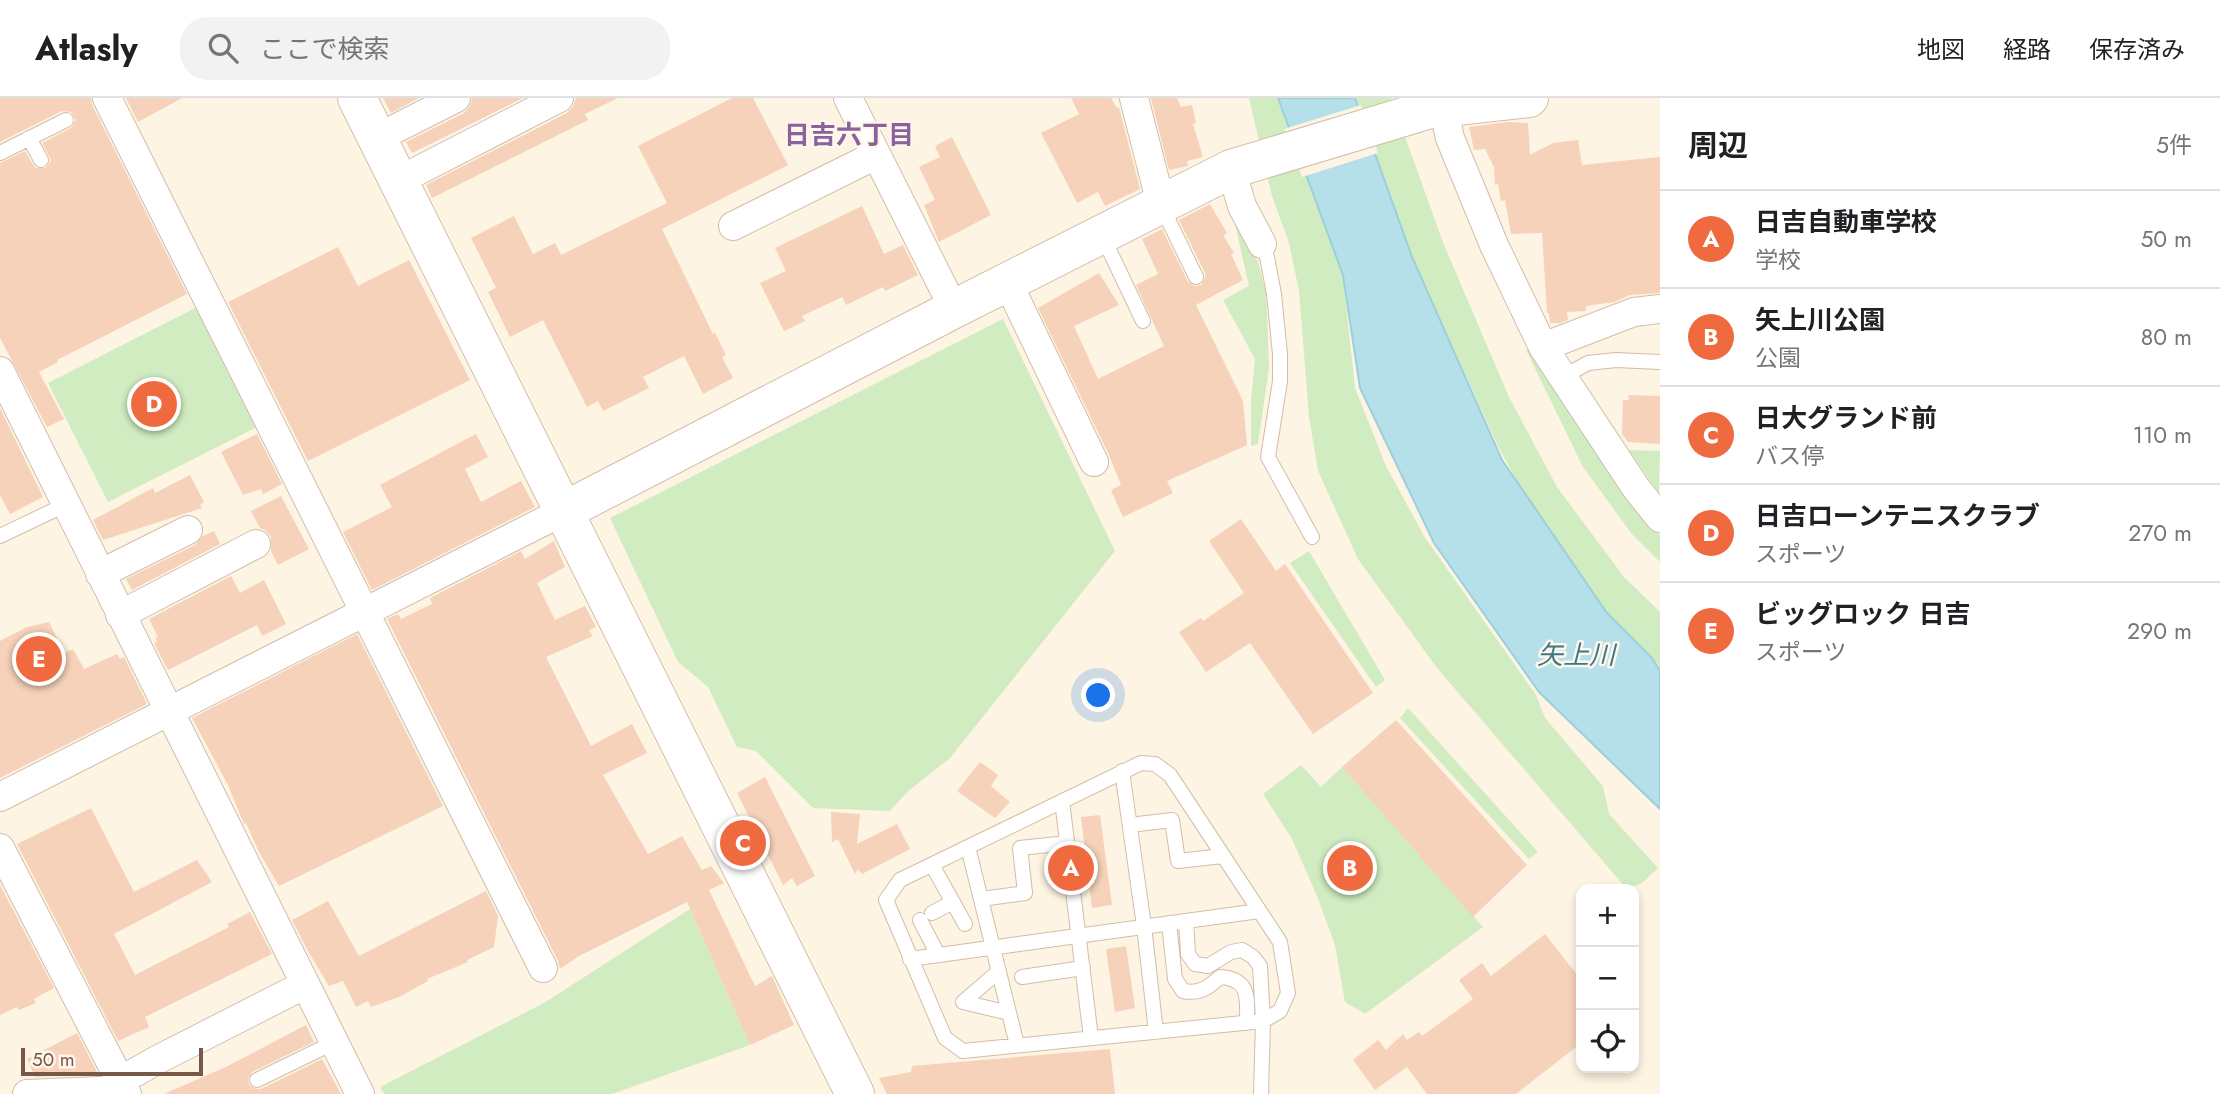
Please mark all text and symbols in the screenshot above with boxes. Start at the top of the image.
search box [180,17,670,80]
text: Atlasly [35,25,138,72]
icon: search [204,29,242,67]
text: ここで検索 [260,30,390,68]
text: 地図 [1917,32,1965,67]
text: 経路 [2003,32,2051,67]
text: 保存済み [2089,32,2185,67]
district label: 日吉六丁目 [784,116,914,154]
text: 周辺 [1688,124,1748,167]
text: 5件 [2156,128,2192,162]
text: 日吉自動車学校 [1755,203,1937,241]
text: A [1703,222,1719,256]
text: 50 m [2140,222,2192,256]
text: 学校 [1755,243,1801,277]
text: 矢上川公園 [1755,301,1885,339]
text: B [1703,320,1719,354]
text: 80 m [2141,320,2192,354]
text: 公園 [1755,341,1801,375]
pin: D [131,378,177,430]
text: 日大グランド前 [1755,399,1937,437]
text: C [1703,418,1719,452]
text: 110 m [2133,418,2192,452]
text: バス停 [1755,439,1824,473]
text: 日吉ローンテニスクラブ [1755,497,2040,535]
text: D [1703,516,1719,550]
text: 270 m [2128,516,2192,550]
text: スポーツ [1755,537,1847,571]
text: ビッグロック 日吉 [1755,595,1971,633]
text: E [1704,614,1718,648]
text: 290 m [2127,614,2192,648]
pin: E [16,633,62,685]
text: スポーツ [1755,635,1847,669]
water label: 矢上川 [1537,636,1618,674]
your location [1081,678,1115,712]
pin: C [720,817,766,869]
pin: A [1048,842,1094,894]
pin: B [1327,842,1373,894]
map controls [1576,884,1639,1073]
button: + [1576,884,1639,947]
button: − [1576,947,1639,1010]
button: locate [1576,1010,1639,1073]
scale bar [21,1045,203,1077]
text: 50 m [32,1046,75,1073]

